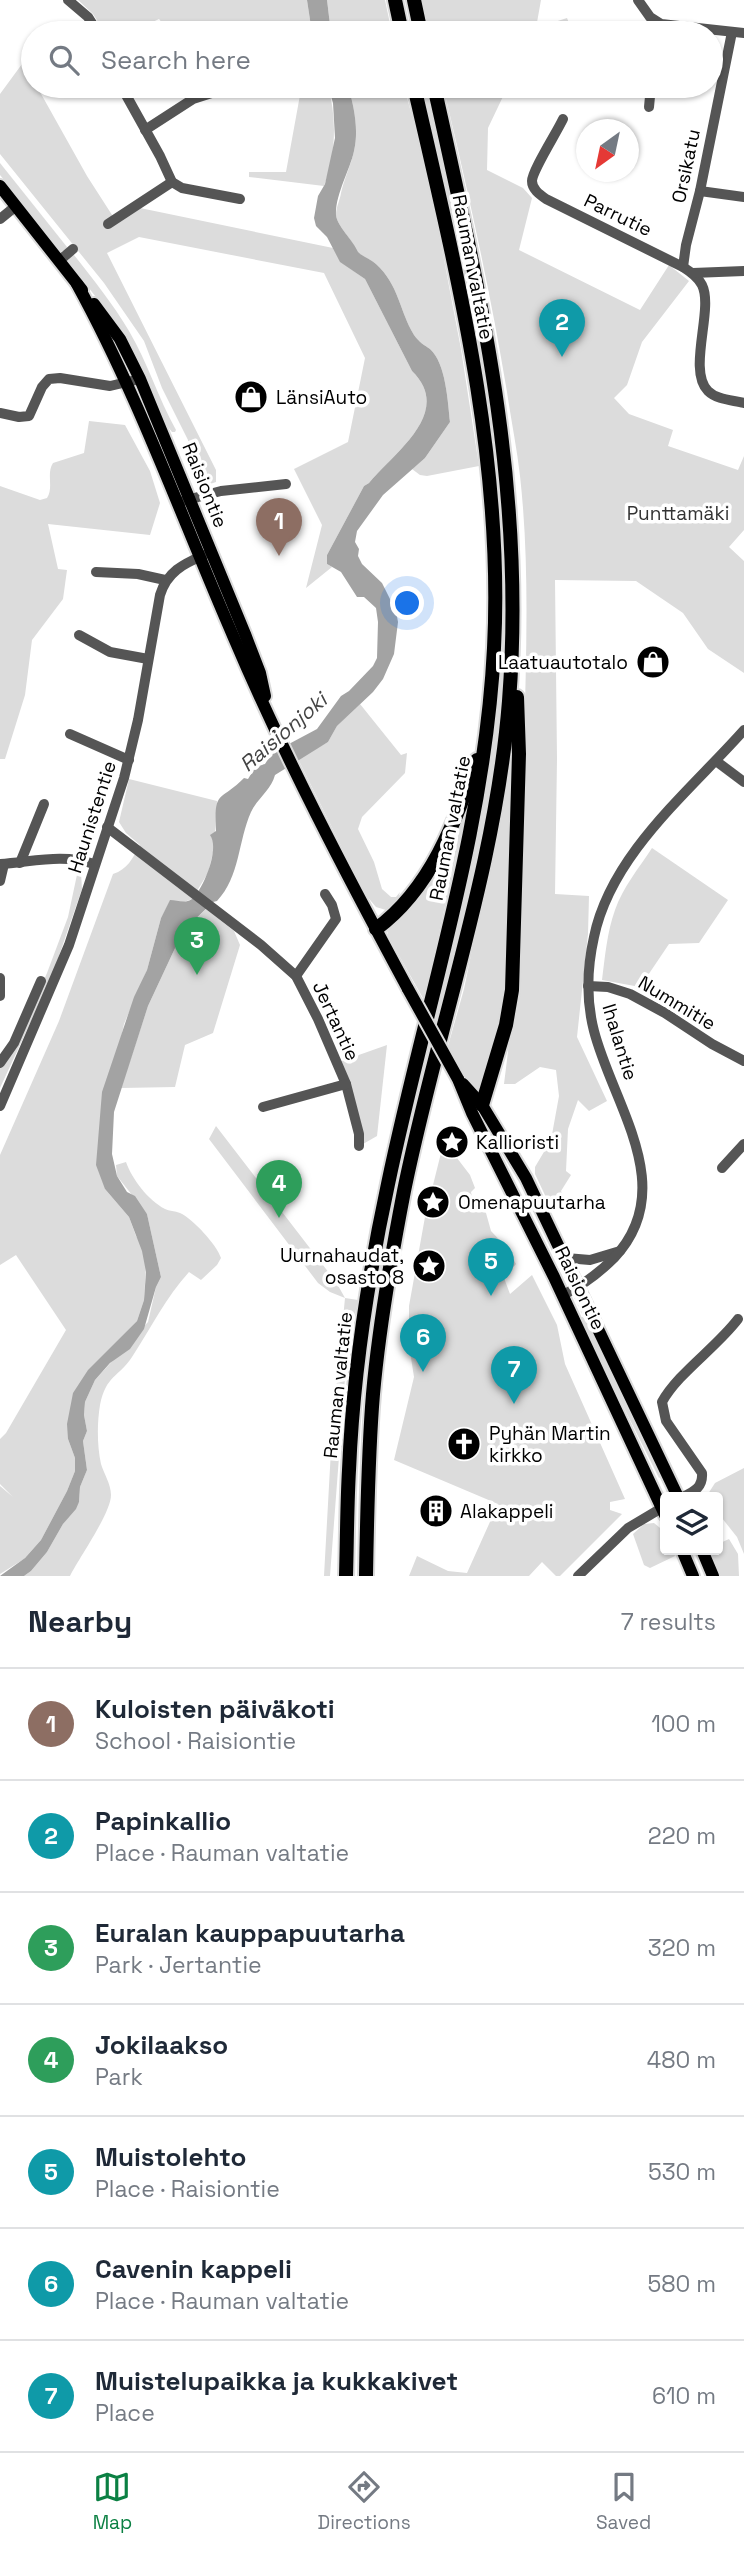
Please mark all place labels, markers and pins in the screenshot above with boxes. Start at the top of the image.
pin: 2 [539,299,585,357]
shop icon: LänsiAuto [232,378,270,416]
place label: LänsiAuto [276,385,367,410]
pin: 1 [256,498,302,556]
shop icon: Laatuautotalo [634,643,672,681]
place label: Laatuautotalo [498,650,628,675]
pin: 3 [174,917,220,975]
place icon: Kallioristi [433,1123,471,1161]
place label: Kallioristi [476,1130,559,1155]
pin: 4 [256,1160,302,1218]
place icon: Omenapuutarha [414,1183,452,1221]
place label: Omenapuutarha [458,1190,606,1215]
pin: 5 [468,1238,514,1296]
place label: Uurnahaudat, osasto 8 [280,1243,404,1290]
place icon: Uurnahaudat, osasto 8 [410,1247,448,1285]
pin: 6 [400,1314,446,1372]
pin: 7 [491,1346,537,1404]
place label: Pyhän Martin kirkko [489,1421,611,1468]
church icon: Pyhän Martin kirkko [445,1425,483,1463]
building icon: Alakappeli [417,1492,455,1530]
place label: Alakappeli [460,1499,554,1524]

